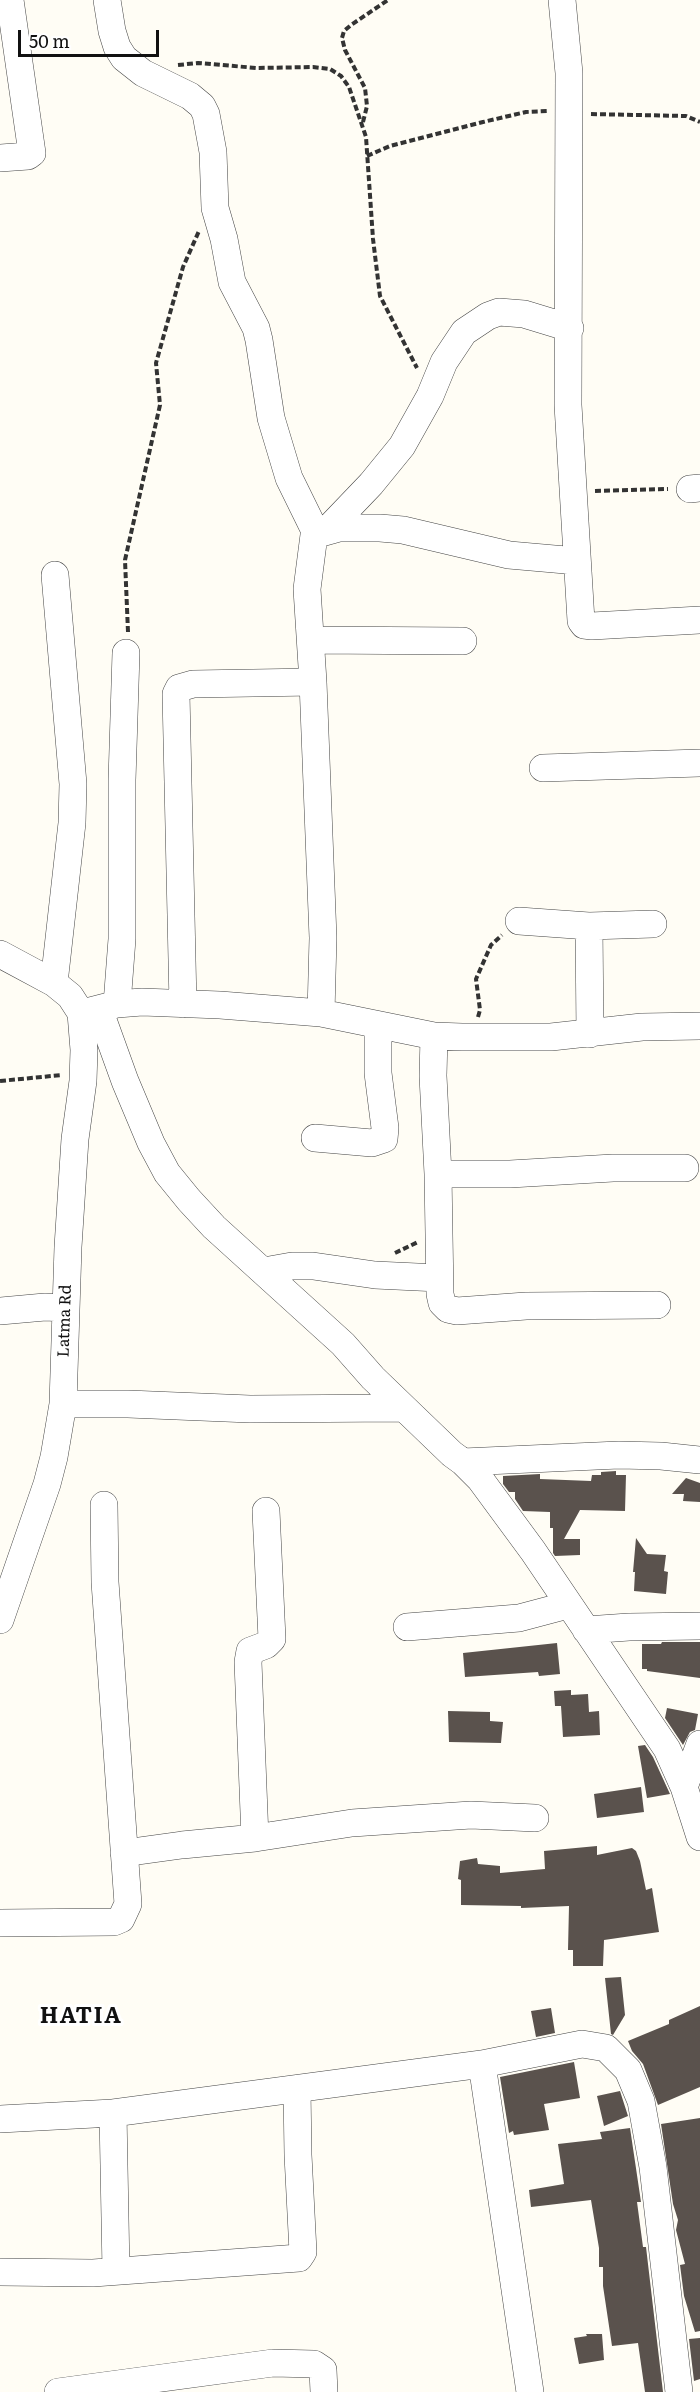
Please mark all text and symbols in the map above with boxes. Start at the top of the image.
scale bar [21,18,162,56]
text: 50 m [29,27,70,54]
street label: Latma Rd [54,1284,76,1358]
district label: HATIA [40,2004,122,2030]

